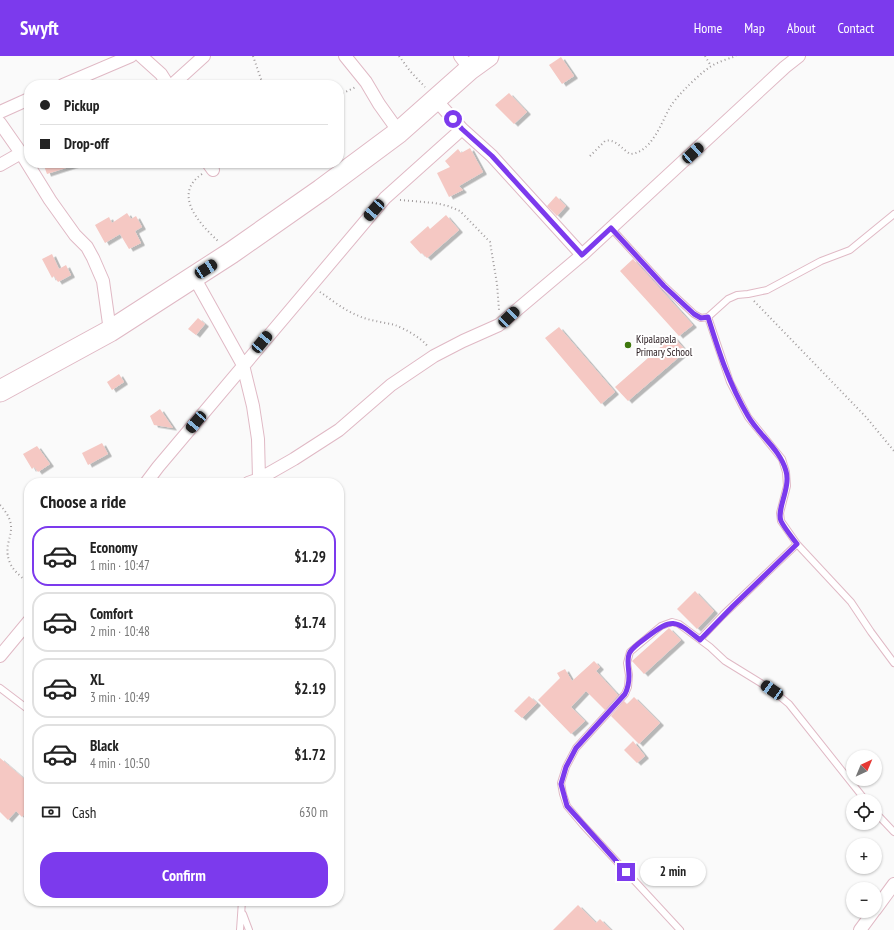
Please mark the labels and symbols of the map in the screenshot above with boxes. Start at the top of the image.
route start [444,110,462,128]
car [680,141,706,165]
car [362,197,386,223]
car [193,257,219,281]
car [496,304,522,330]
car [250,329,274,355]
place label: Kipalapala Primary School [636,332,693,359]
marker: Kipalapala Primary School [623,340,633,350]
car [184,409,208,435]
car [759,678,785,702]
north arrow [846,750,882,786]
callout: 2 min [640,858,706,886]
route end [617,863,635,881]

